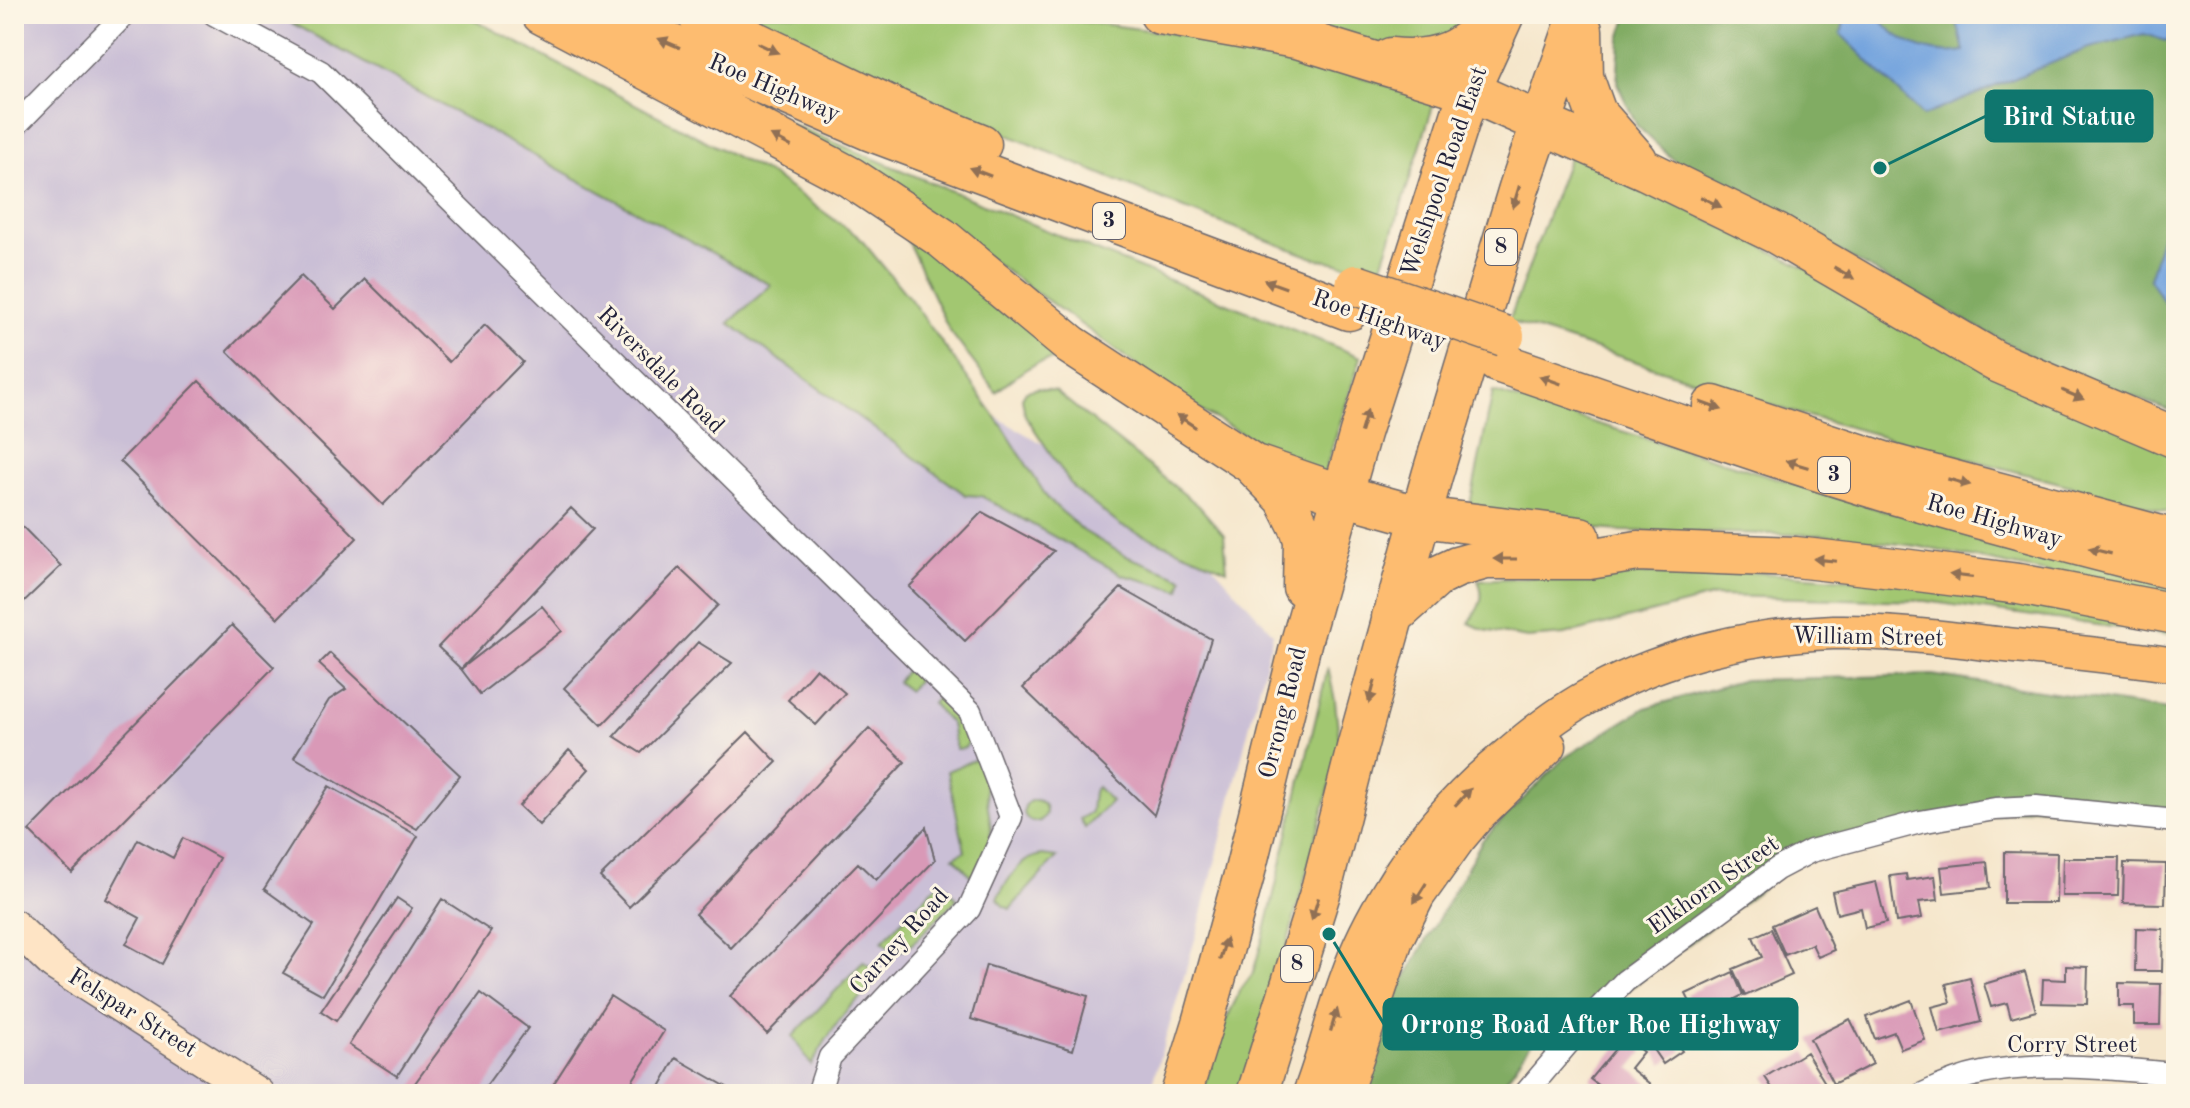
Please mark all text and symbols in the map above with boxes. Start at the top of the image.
one-way arrow [657,37,681,50]
one-way arrow [756,41,779,55]
street label: Roe Highway [705,51,844,128]
street label: Welshpool Road East [1398,64,1492,280]
callout: Bird Statue [1986,91,2152,141]
text: Bird Statue [2002,105,2136,131]
one-way arrow [770,134,793,147]
one-way arrow [968,165,992,178]
one-way arrow [1509,185,1522,209]
one-way arrow [1700,195,1723,209]
road number: 3 [1093,203,1125,239]
road number: 8 [1485,229,1517,265]
one-way arrow [1833,266,1855,280]
one-way arrow [1263,277,1287,290]
street label: Roe Highway [1309,287,1449,355]
street label: Riversdale Road [592,303,728,439]
one-way arrow [1538,374,1562,386]
one-way arrow [2062,388,2085,401]
one-way arrow [1699,400,1723,412]
one-way arrow [1358,408,1371,432]
one-way arrow [1175,413,1196,428]
one-way arrow [1784,457,1808,469]
road number: 3 [1818,457,1850,493]
one-way arrow [1947,477,1972,489]
street label: Roe Highway [1923,491,2065,553]
one-way arrow [2088,545,2113,557]
one-way arrow [1492,553,1517,565]
one-way arrow [1812,554,1837,567]
one-way arrow [1948,570,1973,583]
street label: William Street [1792,625,1944,651]
street label: Orrong Road [1256,645,1312,781]
one-way arrow [1365,681,1378,705]
one-way arrow [1453,788,1471,807]
street label: Elkhorn Street [1644,832,1784,940]
one-way arrow [1413,882,1427,904]
street label: Carney Road [846,884,954,1000]
one-way arrow [1308,897,1320,921]
one-way arrow [1218,937,1230,962]
road number: 8 [1281,946,1313,982]
street label: Felspar Street [63,965,201,1063]
callout: Orrong Road After Roe Highway [1384,999,1797,1049]
one-way arrow [1329,1008,1341,1032]
text: Orrong Road After Roe Highway [1401,1013,1781,1039]
street label: Corry Street [2007,1034,2137,1058]

